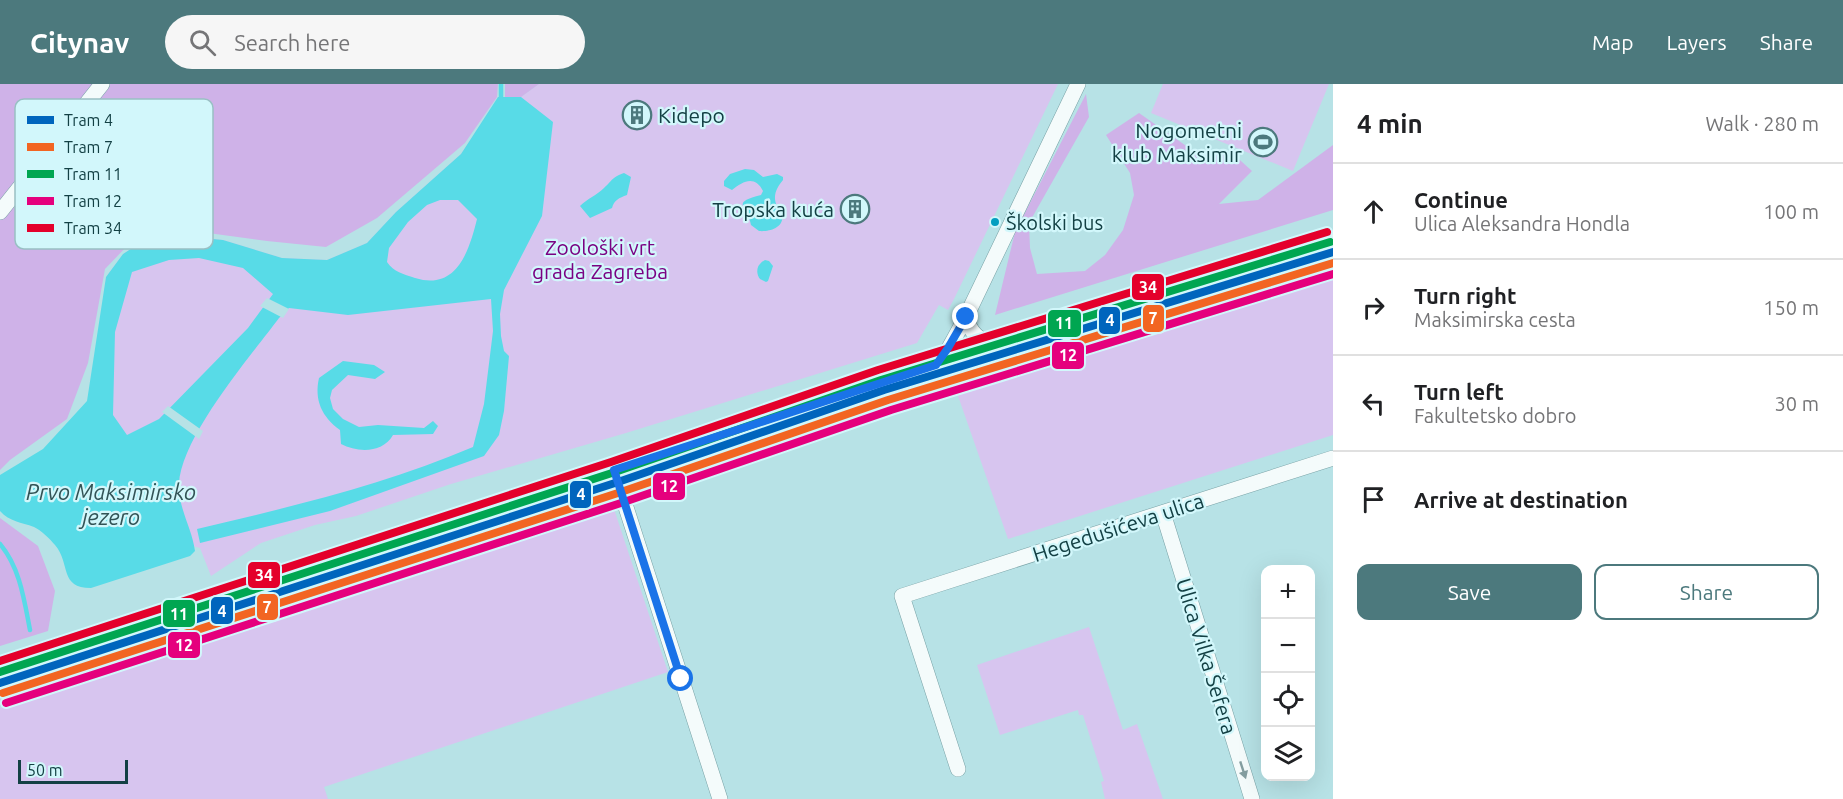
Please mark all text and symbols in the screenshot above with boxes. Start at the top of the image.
search box [165,15,585,69]
icon: search [186,26,219,59]
text: Citynav [30,27,129,58]
text: Search here [234,30,350,55]
text: Map [1592,30,1633,54]
text: Layers [1666,30,1727,54]
text: Share [1760,30,1813,54]
legend [15,99,213,249]
building icon: Kidepo [621,99,653,131]
place label: Kidepo [658,103,725,127]
text: 4 min [1357,109,1423,138]
text: Tram 4 [64,111,113,129]
text: Walk · 280 m [1706,112,1819,135]
place label: Nogometni klub Maksimir [1112,118,1242,166]
sports icon: Nogometni klub Maksimir [1247,126,1279,158]
text: Tram 7 [64,138,113,156]
text: Tram 11 [64,165,122,183]
text: Continue [1414,187,1508,212]
text: Tram 12 [64,192,122,210]
building icon: Tropska kuća [839,193,871,225]
icon: ahead [1357,195,1390,228]
place label: Tropska kuća [712,197,834,221]
text: 100 m [1763,200,1819,223]
place label: Školski bus [1006,211,1103,234]
text: Ulica Aleksandra Hondla [1414,212,1630,235]
marker: Školski bus [989,216,1001,228]
text: Tram 34 [64,219,122,237]
park label: Zoološki vrt grada Zagreba [532,235,668,283]
line badge: 34 [1131,273,1165,301]
text: 34 [1139,278,1157,296]
text: Turn right [1414,283,1516,308]
icon: right [1357,291,1390,324]
text: 150 m [1763,296,1819,319]
route end [952,303,978,329]
line badge: 7 [1142,304,1165,333]
line badge: 4 [1098,306,1121,335]
text: Maksimirska cesta [1414,308,1576,331]
line badge: 11 [1047,309,1082,338]
text: 7 [1148,309,1158,327]
text: 4 [1105,311,1115,329]
text: 11 [1055,314,1073,332]
line badge: 12 [1051,341,1085,370]
text: 12 [1059,346,1077,364]
text: Turn left [1414,379,1504,404]
icon: left [1357,387,1390,420]
text: 30 m [1775,392,1819,415]
text: Fakultetsko dobro [1414,404,1577,427]
line badge: 12 [652,472,686,501]
text: 12 [660,477,678,495]
water label: Prvo Maksimirsko jezero [26,479,196,529]
line badge: 4 [569,480,592,509]
icon: arrive [1357,483,1390,516]
text: 4 [576,485,586,503]
text: Arrive at destination [1414,487,1628,512]
street label: Hegedušićeva ulica [1029,488,1207,566]
line badge: 34 [247,561,281,589]
button: Save [1357,564,1582,620]
button: Share [1594,564,1819,620]
map controls [1261,565,1315,781]
button: + [1261,565,1315,619]
text: 34 [255,566,273,584]
street label: Ulica Vilka Šefera [1172,575,1242,737]
line badge: 7 [256,593,279,621]
line badge: 4 [210,596,234,625]
text: 7 [262,598,272,616]
line badge: 11 [162,599,196,628]
text: 4 [217,602,227,620]
text: 11 [170,605,188,623]
button: − [1261,619,1315,673]
line badge: 12 [167,631,201,659]
text: 12 [175,636,193,654]
route start [667,665,693,691]
button: locate [1261,673,1315,727]
button: layers [1261,727,1315,781]
scale bar [18,757,128,784]
text: 50 m [27,761,63,779]
one-way arrow [1238,761,1248,779]

